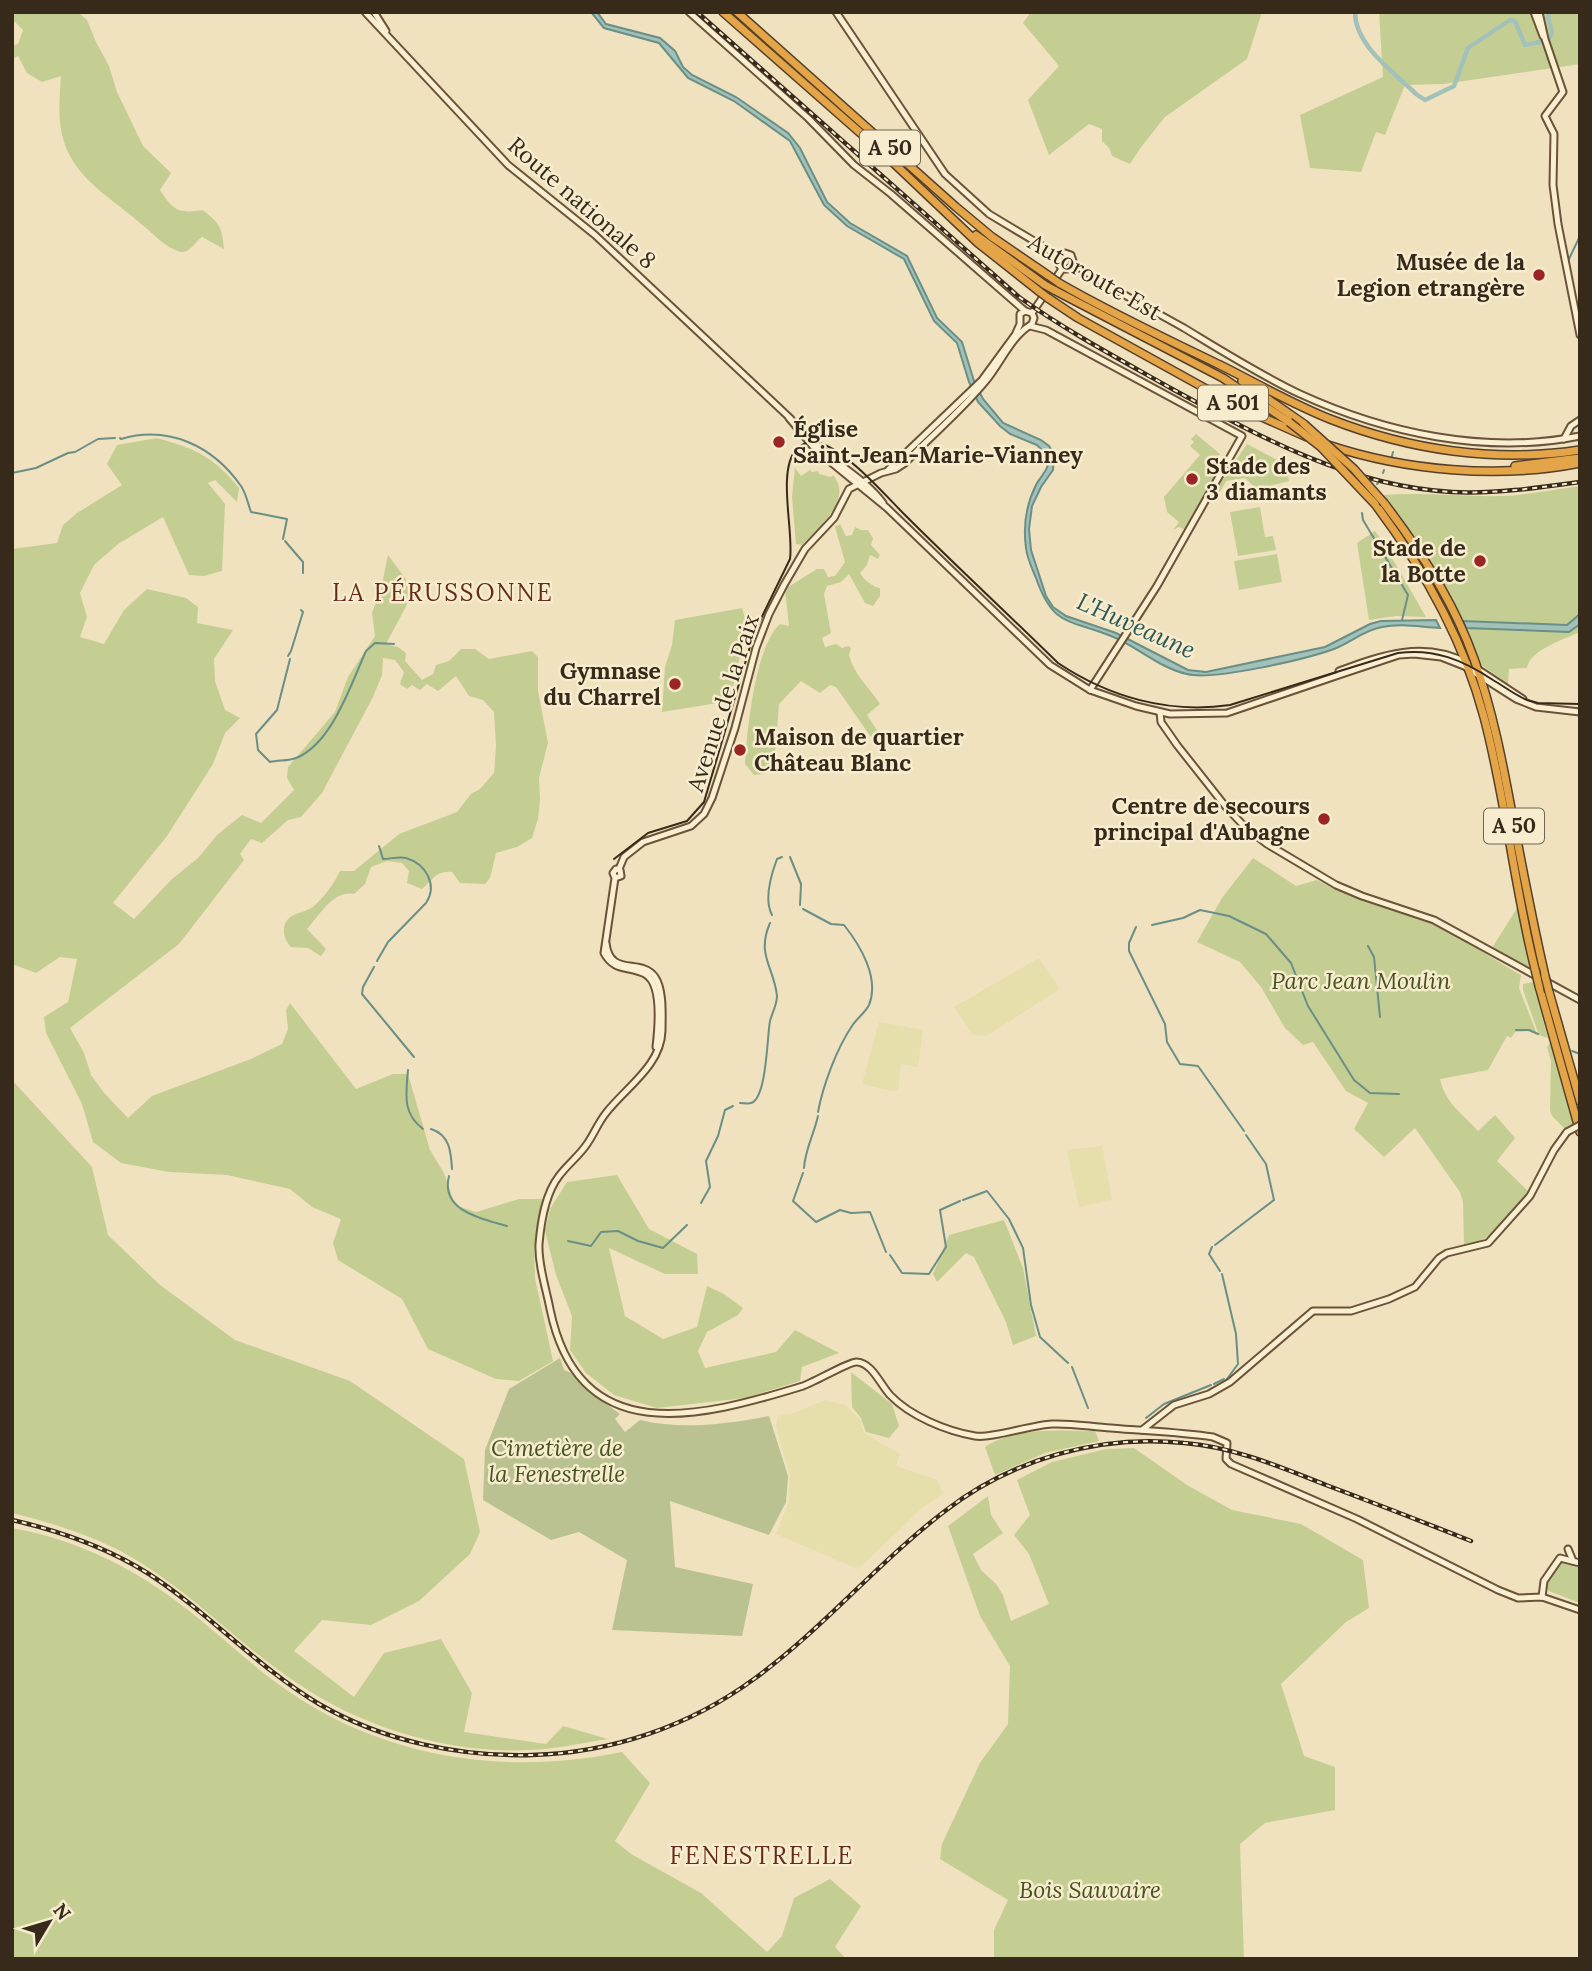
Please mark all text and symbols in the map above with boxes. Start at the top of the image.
street label: Route nationale 8 [502,130,662,275]
road number: A 50 [860,130,920,166]
street label: Autoroute Est [1023,226,1167,326]
place label: Musée de la Legion etrangère [1336,247,1525,302]
marker: Musée de la Legion etrangère [1531,267,1547,283]
road number: A 501 [1198,386,1268,420]
place label: Église Saint-Jean-Marie-Vianney [793,414,1083,469]
marker: Église Saint-Jean-Marie-Vianney [771,434,787,450]
place label: Stade des 3 diamants [1206,451,1327,506]
marker: Stade des 3 diamants [1184,471,1200,487]
place label: Stade de la Botte [1373,533,1466,588]
marker: Stade de la Botte [1472,553,1488,569]
district label: LA PÉRUSSONNE [332,577,554,608]
water label: L'Huveaune [1072,586,1200,665]
street label: Avenue de la Paix [680,610,765,796]
place label: Gymnase du Charrel [543,656,661,711]
marker: Gymnase du Charrel [667,676,683,692]
place label: Maison de quartier Château Blanc [754,722,964,777]
marker: Maison de quartier Château Blanc [732,742,748,758]
place label: Centre de secours principal d'Aubagne [1094,791,1310,846]
road number: A 50 [1484,808,1544,844]
marker: Centre de secours principal d'Aubagne [1316,811,1332,827]
park label: Parc Jean Moulin [1271,966,1451,995]
park label: Cimetière de la Fenestrelle [489,1433,625,1488]
district label: FENESTRELLE [670,1840,854,1871]
park label: Bois Sauvaire [1019,1875,1161,1904]
north arrow [14,1887,84,1957]
text: N [48,1898,77,1925]

